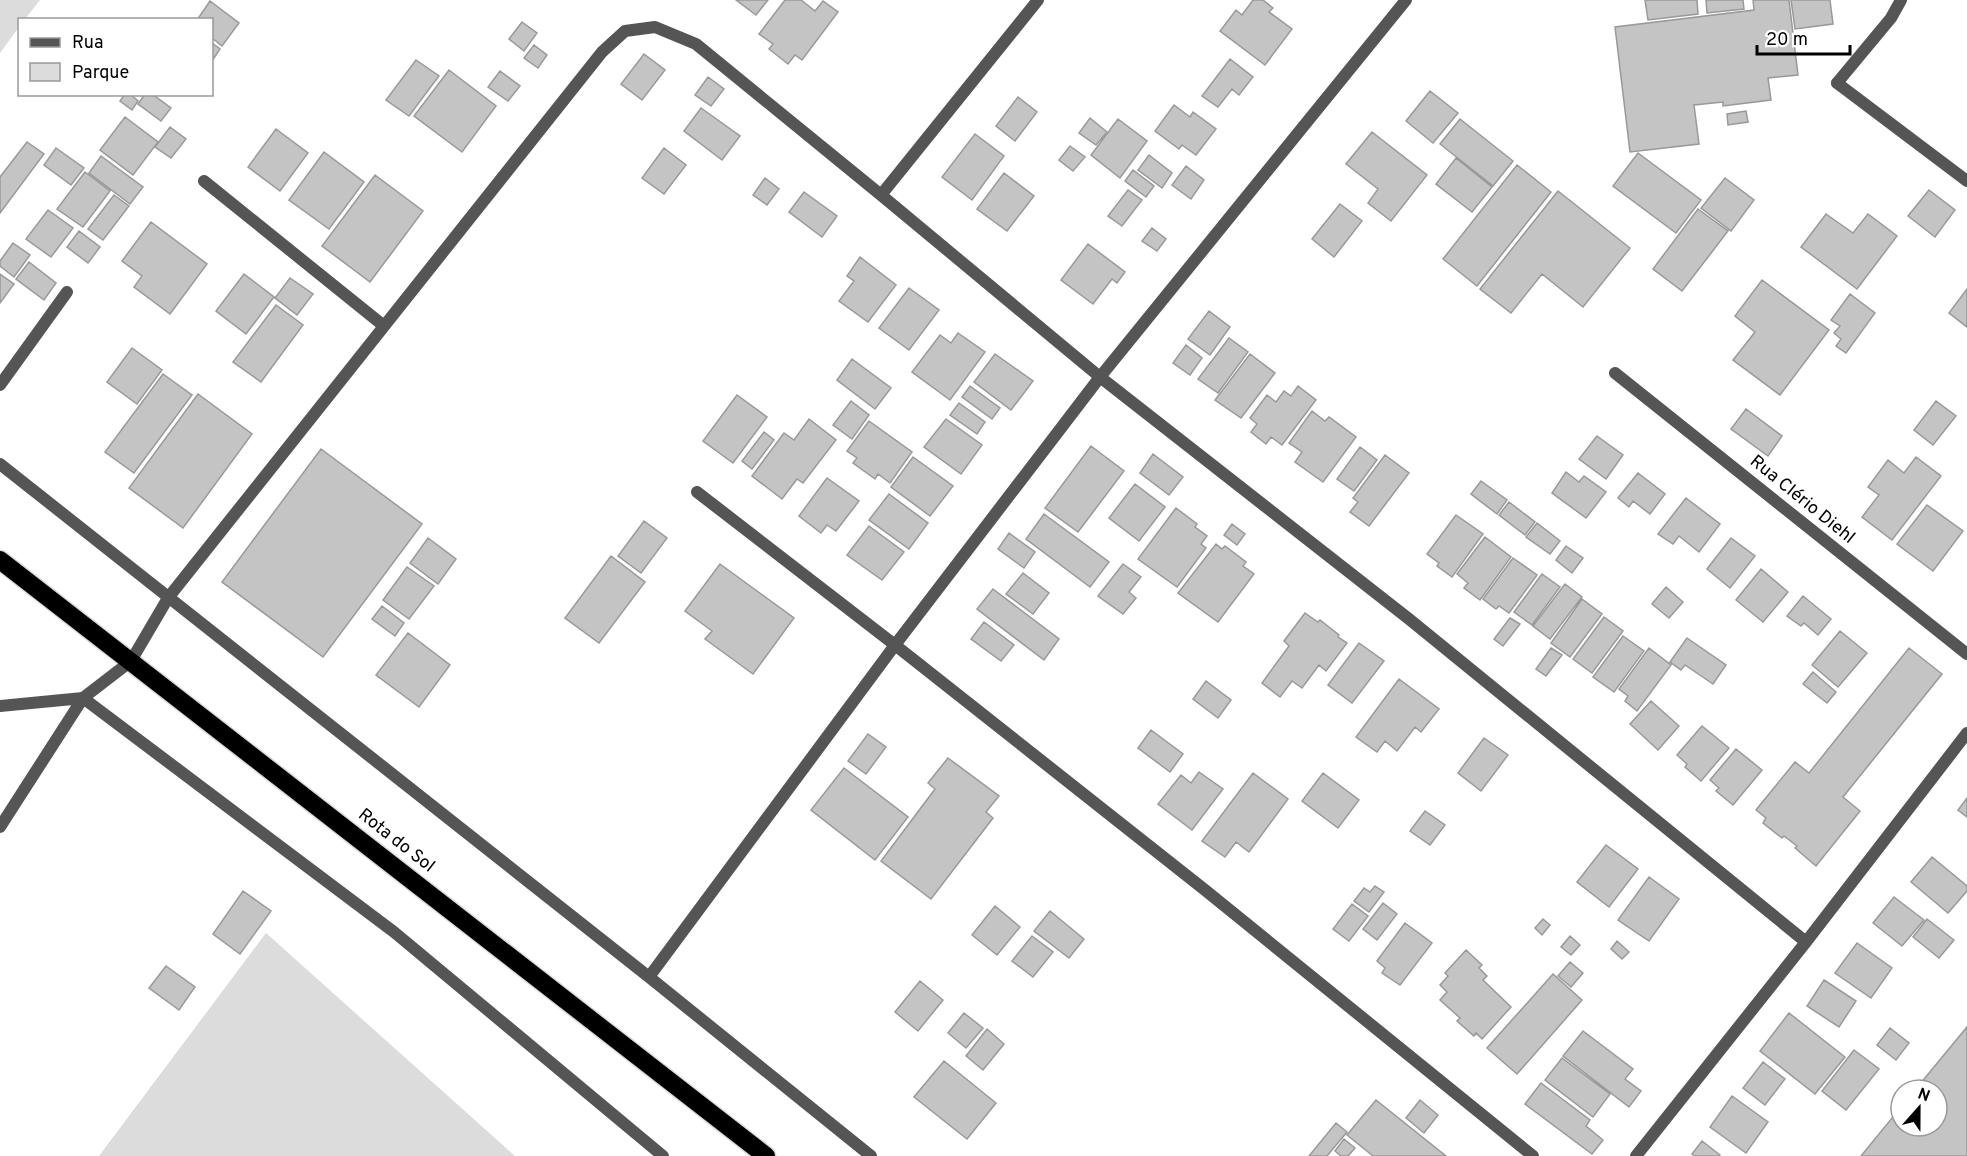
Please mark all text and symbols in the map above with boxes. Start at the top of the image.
legend [18,18,213,96]
scale bar [1757,18,1850,56]
text: 20 m [1766,29,1808,52]
text: Rua [72,32,103,55]
text: Parque [72,62,129,85]
street label: Rua Clério Diehl [1745,451,1859,549]
street label: Rota do Sol [353,804,439,878]
north arrow [1889,1078,1949,1138]
text: N [1915,1084,1933,1107]

